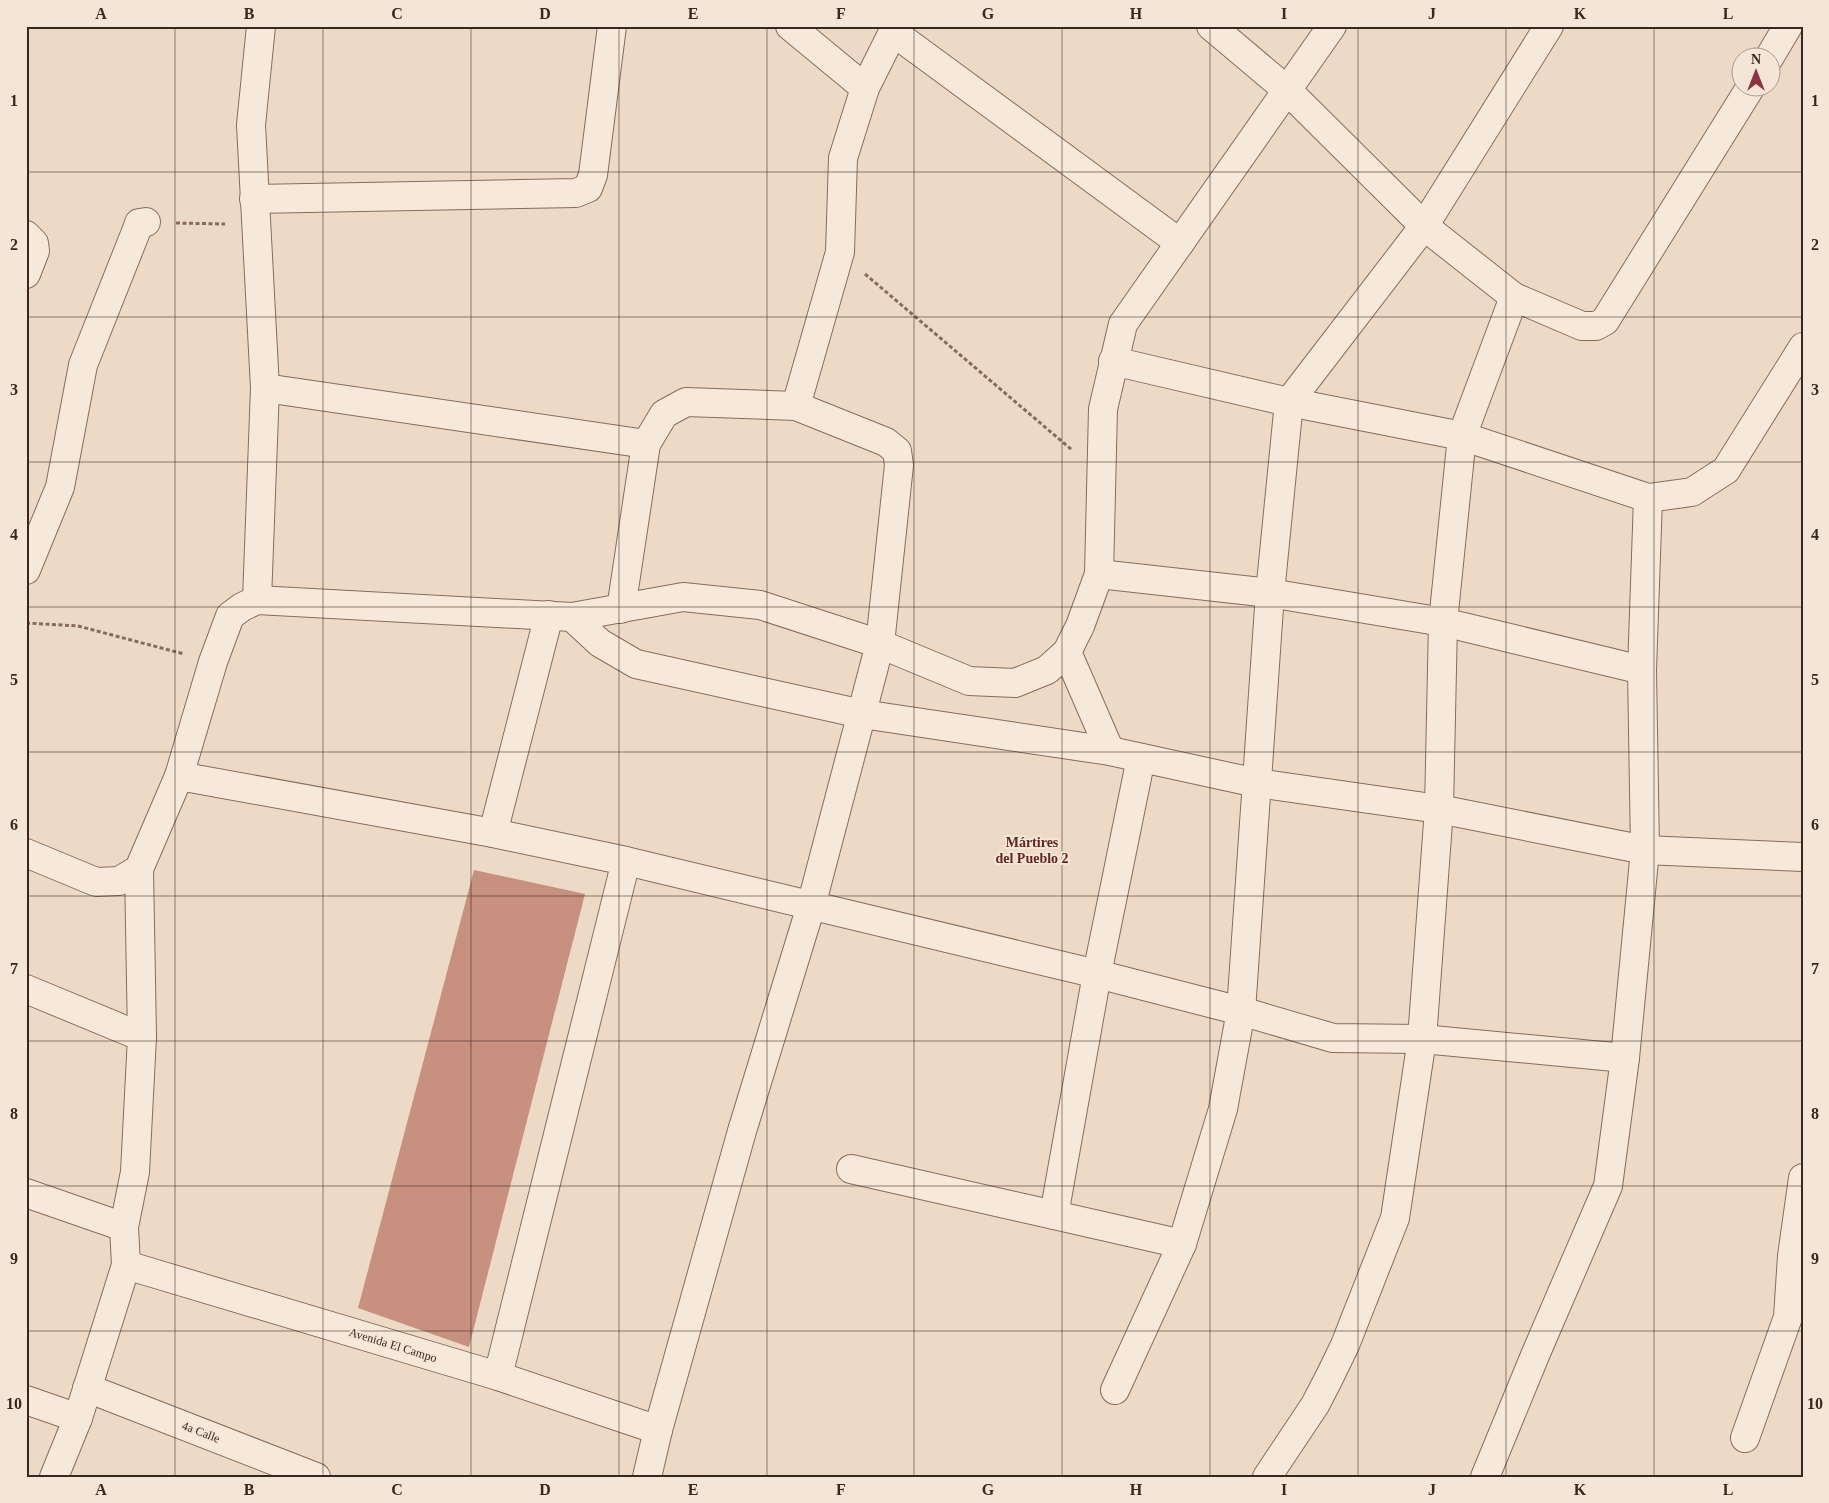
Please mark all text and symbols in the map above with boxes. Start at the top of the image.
text: A [95,5,107,22]
text: B [244,5,255,22]
text: C [391,5,403,22]
text: D [539,5,551,22]
text: E [688,5,698,22]
text: F [836,5,846,22]
text: G [982,5,995,22]
text: H [1130,5,1143,22]
text: I [1281,5,1287,22]
text: J [1428,5,1436,22]
text: K [1574,5,1587,22]
text: L [1723,5,1733,22]
north arrow [1732,48,1782,98]
text: N [1751,52,1761,67]
text: 1 [10,92,18,109]
text: 1 [1811,92,1819,109]
text: 2 [10,236,18,253]
text: 2 [1811,236,1819,253]
text: 3 [10,381,18,398]
text: 3 [1811,381,1819,398]
text: 4 [10,526,18,543]
text: 4 [1811,526,1819,543]
text: 5 [10,671,18,688]
text: 5 [1811,671,1819,688]
text: 6 [10,816,18,833]
text: 6 [1811,816,1819,833]
district label: Mártires del Pueblo 2 [995,835,1069,866]
text: 7 [10,960,18,977]
text: 7 [1811,960,1819,977]
text: 8 [10,1105,18,1122]
text: 8 [1811,1105,1819,1122]
text: 9 [10,1250,18,1267]
text: 9 [1811,1250,1819,1267]
street label: Avenida El Campo [347,1325,439,1365]
text: 10 [6,1395,22,1412]
text: 10 [1807,1395,1823,1412]
street label: 4a Calle [180,1418,222,1446]
text: A [95,1481,107,1498]
text: B [244,1481,255,1498]
text: C [391,1481,403,1498]
text: D [539,1481,551,1498]
text: E [688,1481,698,1498]
text: F [836,1481,846,1498]
text: G [982,1481,995,1498]
text: H [1130,1481,1143,1498]
text: I [1281,1481,1287,1498]
text: J [1428,1481,1436,1498]
text: K [1574,1481,1587,1498]
text: L [1723,1481,1733,1498]

